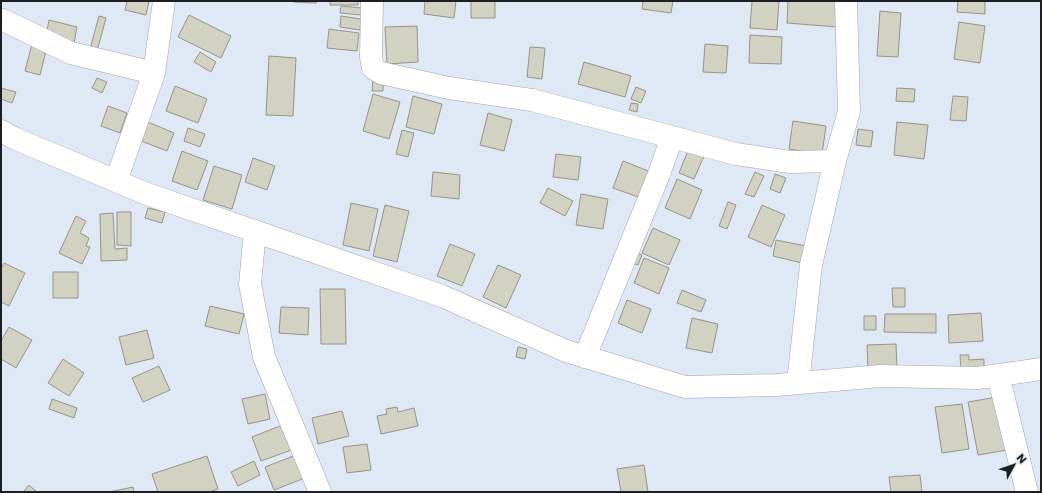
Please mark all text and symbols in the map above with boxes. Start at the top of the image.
north arrow [994,445,1034,485]
text: N [1013,450,1030,467]

